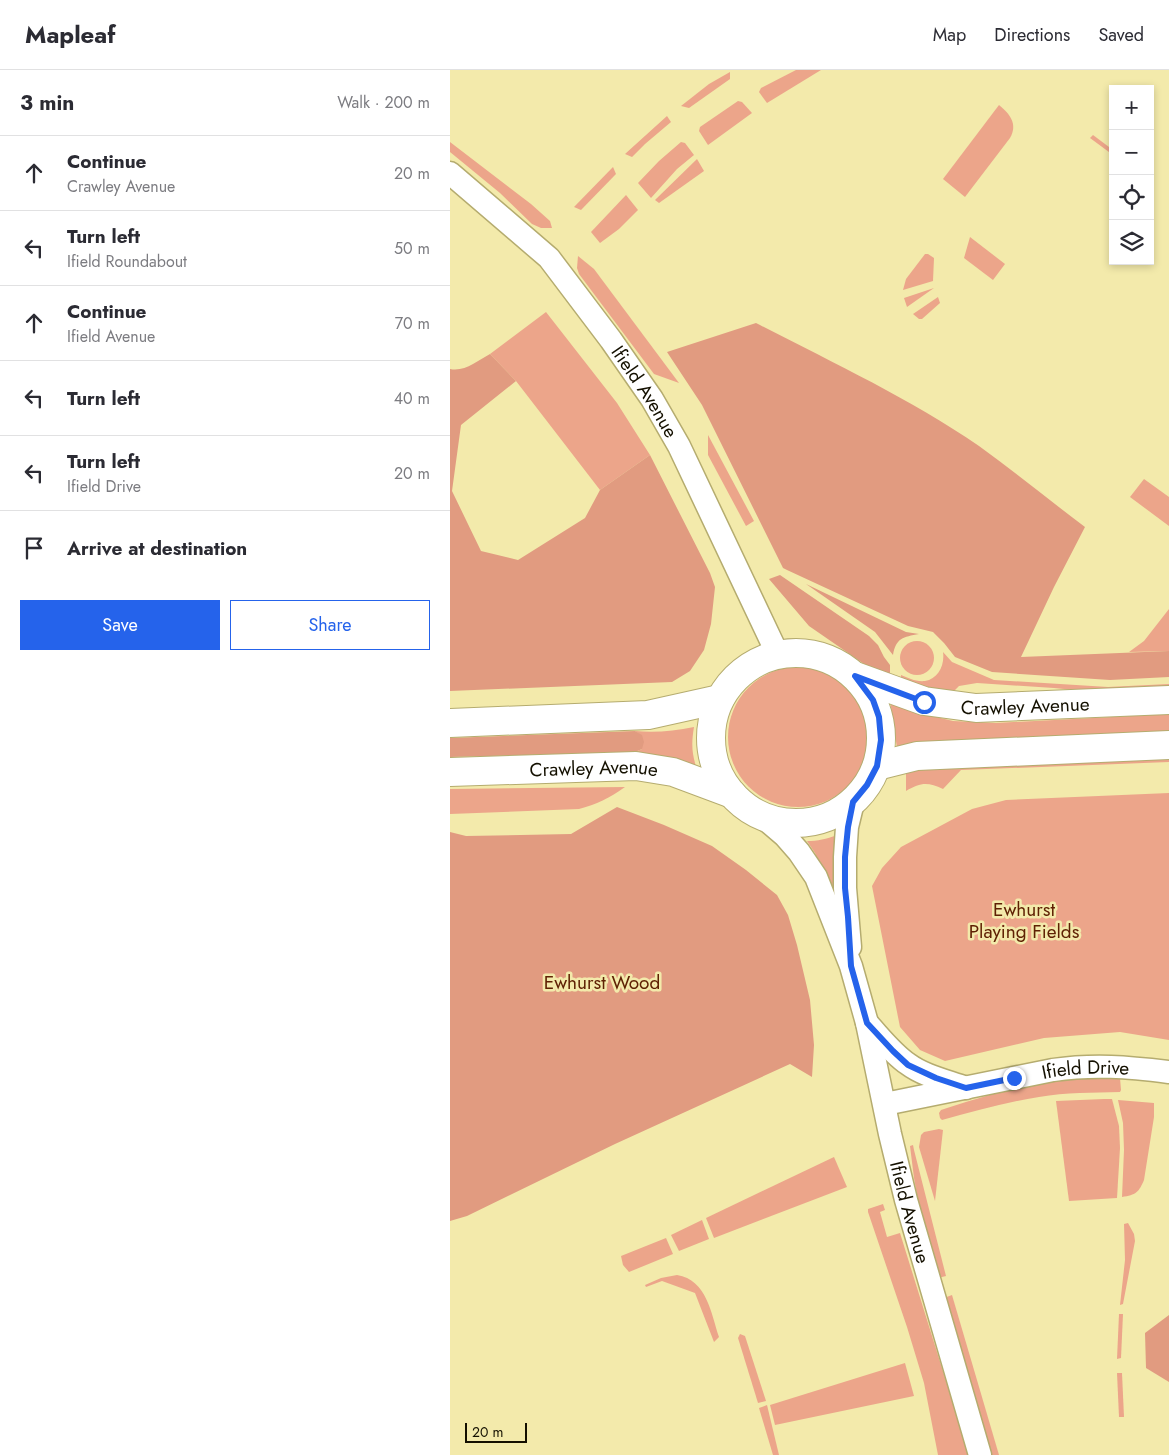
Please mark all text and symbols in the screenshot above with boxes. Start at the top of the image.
text: Mapleaf [25,17,116,52]
text: Map [933,22,966,48]
text: Directions [994,22,1070,48]
text: Saved [1098,22,1144,48]
map controls [1109,85,1154,265]
button: + [1109,85,1154,130]
text: 3 min [20,88,74,118]
text: Walk · 200 m [337,91,430,114]
button: − [1109,130,1154,175]
text: Continue [67,148,146,175]
icon: ahead [20,159,48,187]
text: 20 m [394,162,430,185]
text: Crawley Avenue [67,175,175,198]
button: locate [1109,175,1154,220]
button: layers [1109,220,1154,265]
text: Turn left [67,223,140,250]
icon: left [20,234,48,262]
text: 50 m [394,237,430,260]
text: Ifield Roundabout [67,250,187,273]
text: Continue [67,298,146,325]
icon: ahead [20,309,48,337]
text: 70 m [395,312,430,335]
text: Ifield Avenue [67,325,155,348]
street label: Ifield Avenue [605,340,685,443]
icon: left [20,384,48,412]
text: Turn left [67,385,140,412]
text: 40 m [394,387,430,410]
text: Turn left [67,448,140,475]
icon: left [20,459,48,487]
text: 20 m [394,462,430,485]
text: Ifield Drive [67,475,141,498]
icon: arrive [20,534,48,562]
text: Arrive at destination [67,535,247,562]
button: Save [20,600,220,650]
button: Share [230,600,430,650]
street label: Crawley Avenue [959,690,1090,722]
route start [913,691,936,714]
street label: Crawley Avenue [529,752,660,783]
park label: Ewhurst Playing Fields [969,896,1080,945]
park label: Ewhurst Wood [544,969,660,996]
street label: Ifield Drive [1039,1053,1130,1085]
route end [1003,1067,1026,1090]
street label: Ifield Avenue [884,1158,937,1267]
scale bar [465,1420,528,1443]
text: 20 m [472,1422,504,1442]

